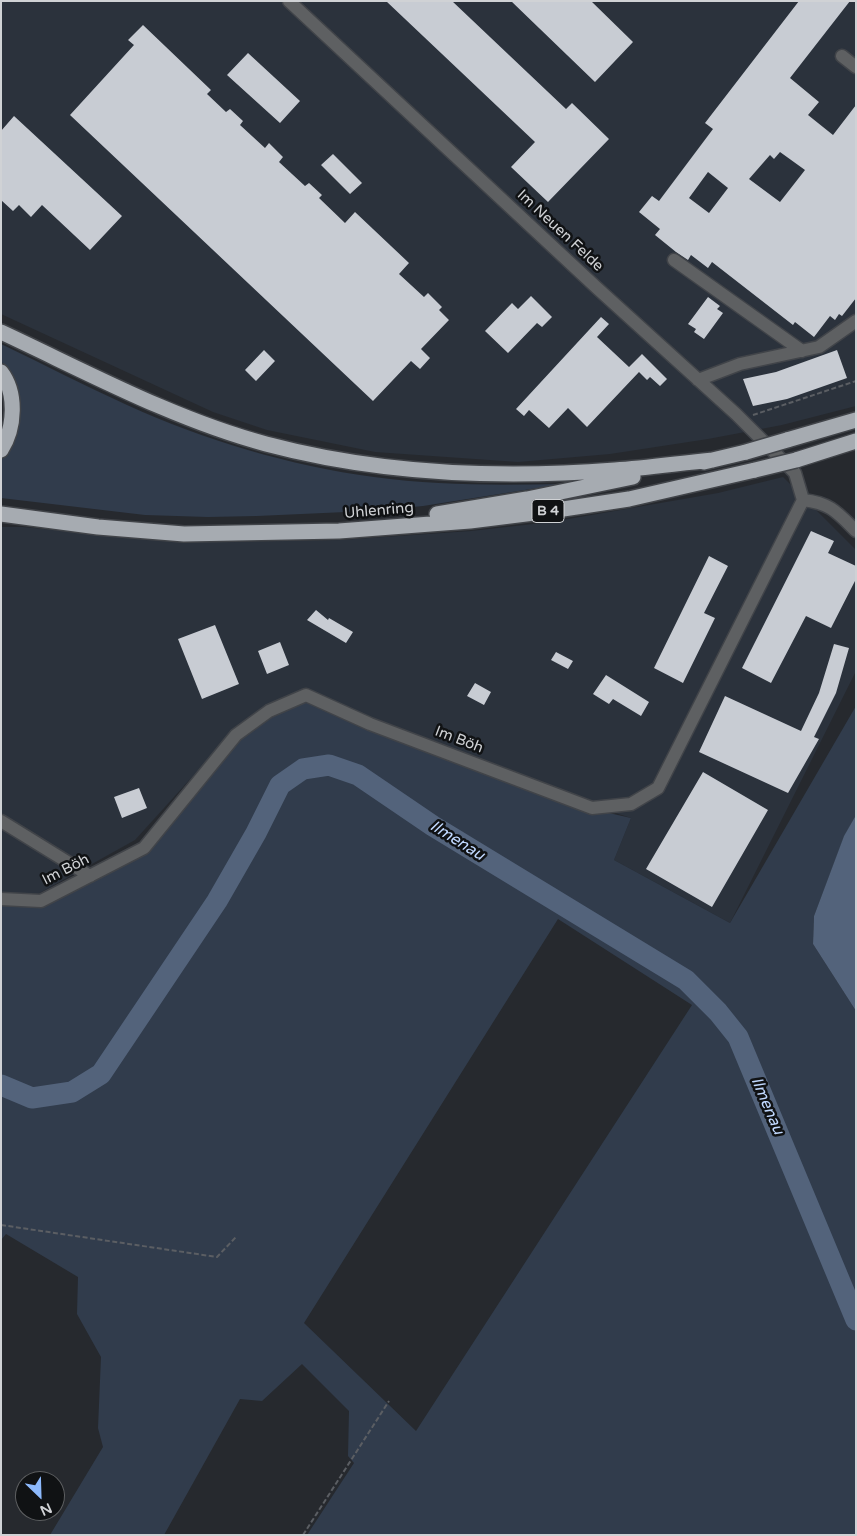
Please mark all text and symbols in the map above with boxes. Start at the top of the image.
street label: Im Neuen Felde [513,186,607,276]
street label: Uhlenring [343,499,415,523]
road number: B 4 [532,500,564,522]
street label: Im Böh [432,723,486,757]
water label: Ilmenau [426,817,488,865]
street label: Im Böh [39,851,93,889]
water label: Ilmenau [746,1074,788,1138]
north arrow [15,1471,65,1521]
text: N [37,1499,54,1519]

